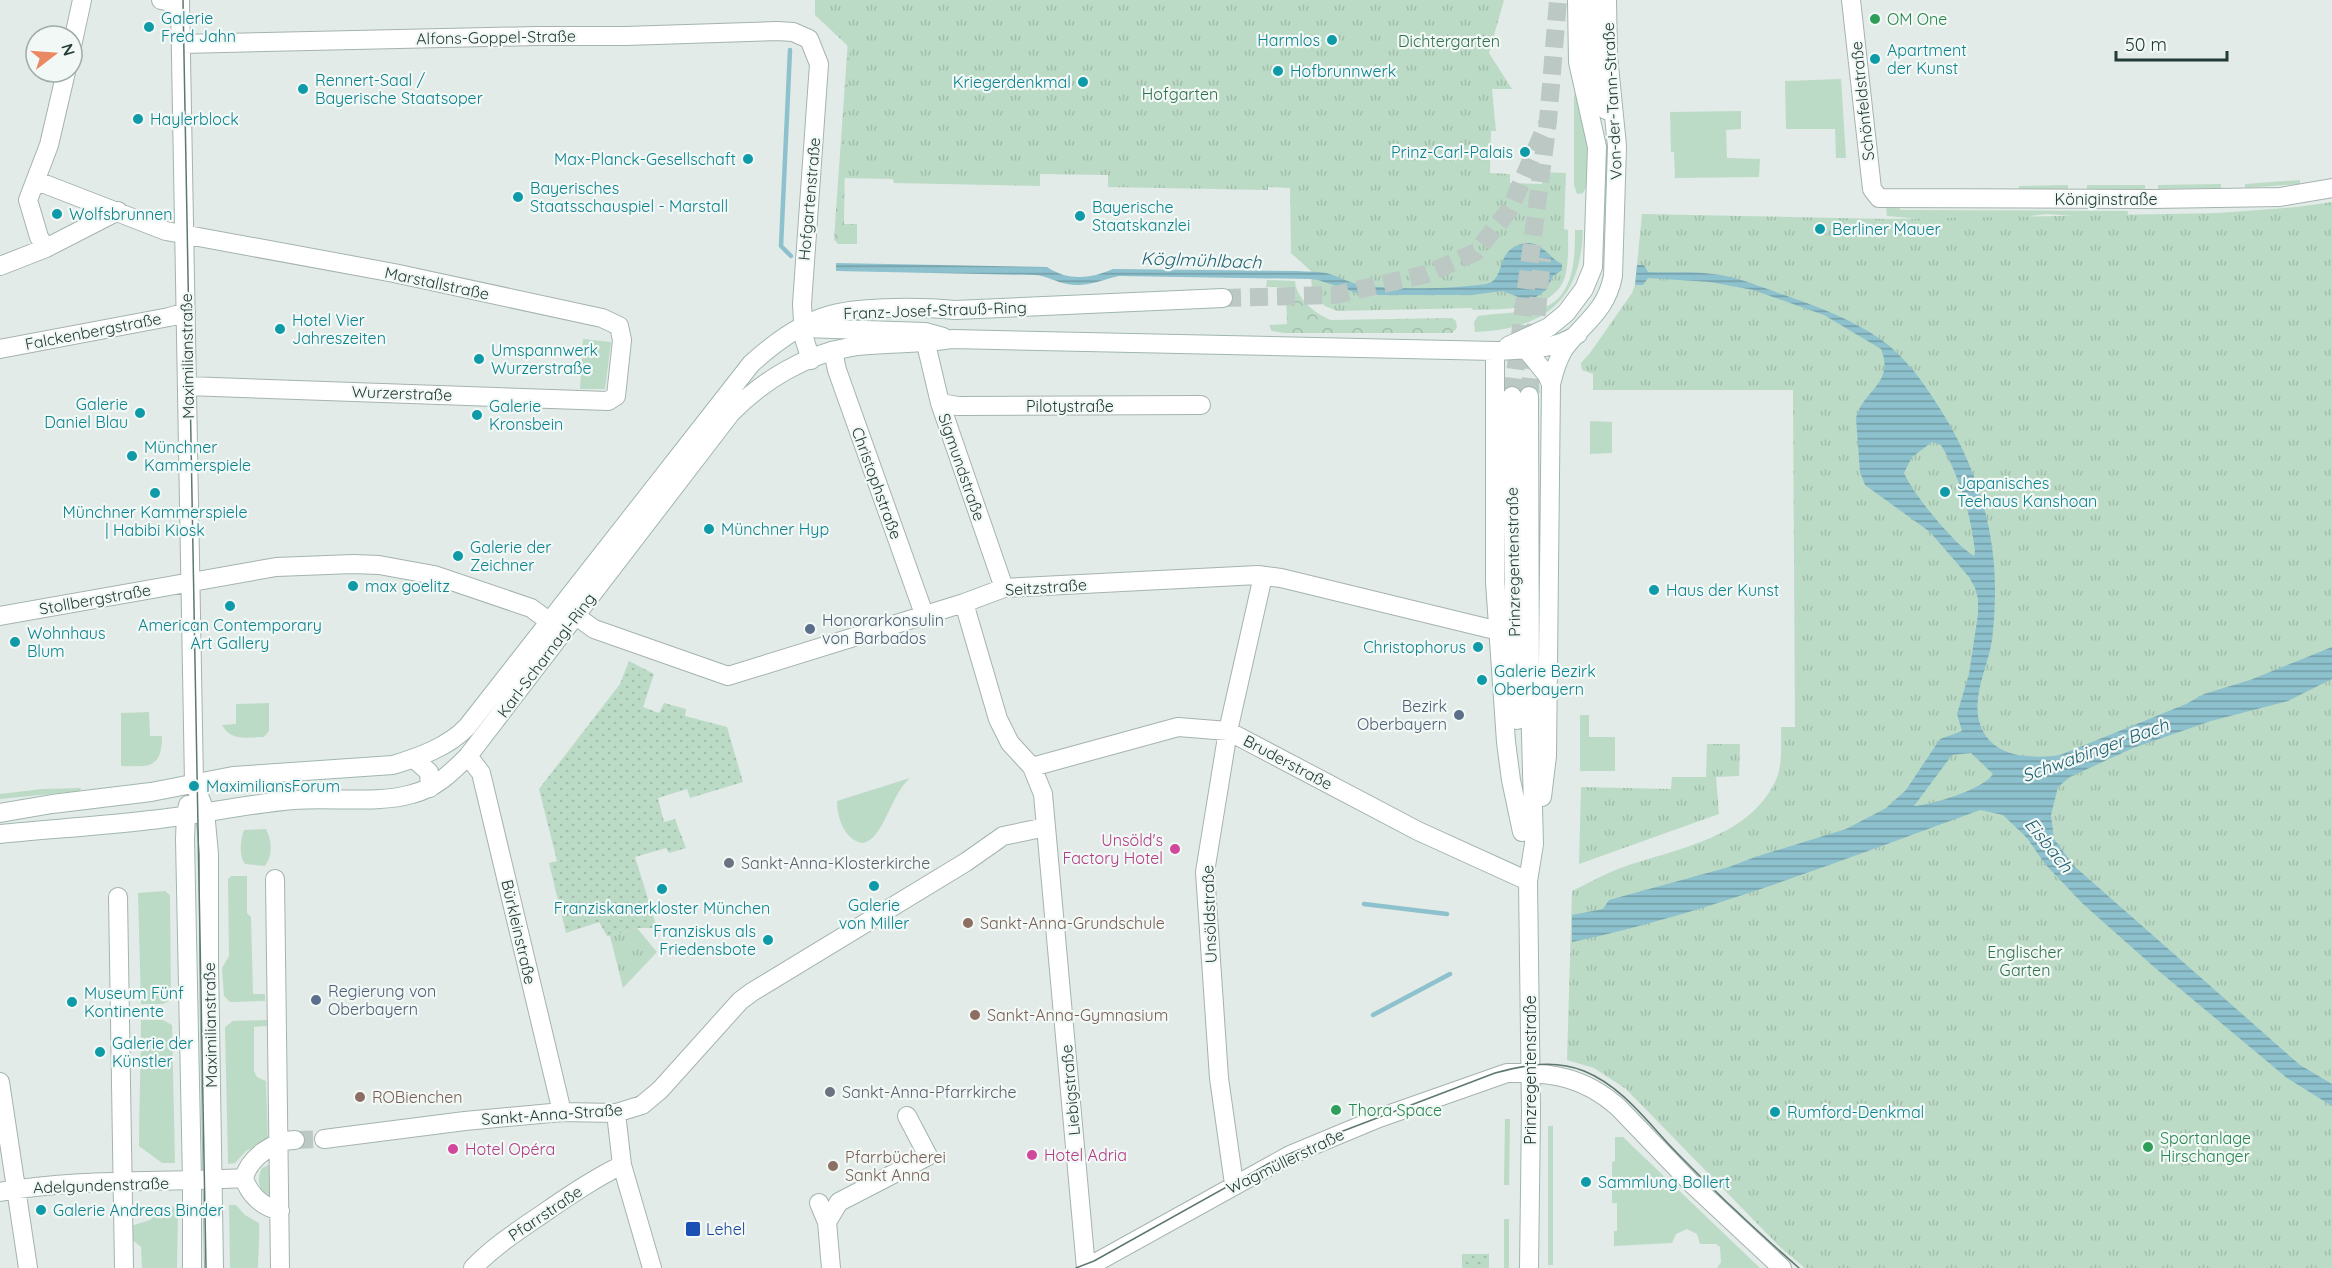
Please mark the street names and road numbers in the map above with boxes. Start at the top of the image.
street label: Von-der-Tann-Straße [1598,22,1626,180]
street label: Alfons-Goppel-Straße [416,26,576,48]
street label: Schönfeldstraße [1846,40,1878,162]
street label: Hofgartenstraße [794,137,824,261]
street label: Königinstraße [2054,189,2158,209]
street label: Marstallstraße [383,262,491,304]
street label: Maximilianstraße [176,293,198,419]
street label: Franz-Josef-Strauß-Ring [843,297,1027,323]
street label: Falckenbergstraße [23,308,163,354]
street label: Wurzerstraße [351,381,453,405]
street label: Pilotystraße [1026,396,1114,416]
street label: Sigmundstraße [934,411,990,523]
street label: Christophstraße [847,424,907,542]
street label: Prinzregentenstraße [1502,487,1524,637]
street label: Seitzstraße [1004,574,1088,600]
street label: Stollbergstraße [38,579,152,619]
street label: Karl-Scharnagl-Ring [493,589,599,721]
street label: Bruderstraße [1240,730,1336,794]
street label: Unsöldstraße [1197,864,1221,964]
street label: Bürkleinstraße [497,878,541,986]
street label: Maximilianstraße [199,962,221,1088]
street label: Prinzregentenstraße [1520,995,1540,1145]
street label: Liebigstraße [1056,1044,1084,1136]
street label: Sankt-Anna-Straße [481,1099,623,1129]
street label: Wagmüllerstraße [1223,1124,1347,1198]
street label: Adelgundenstraße [33,1173,169,1197]
street label: Pfarrstraße [504,1181,586,1245]

